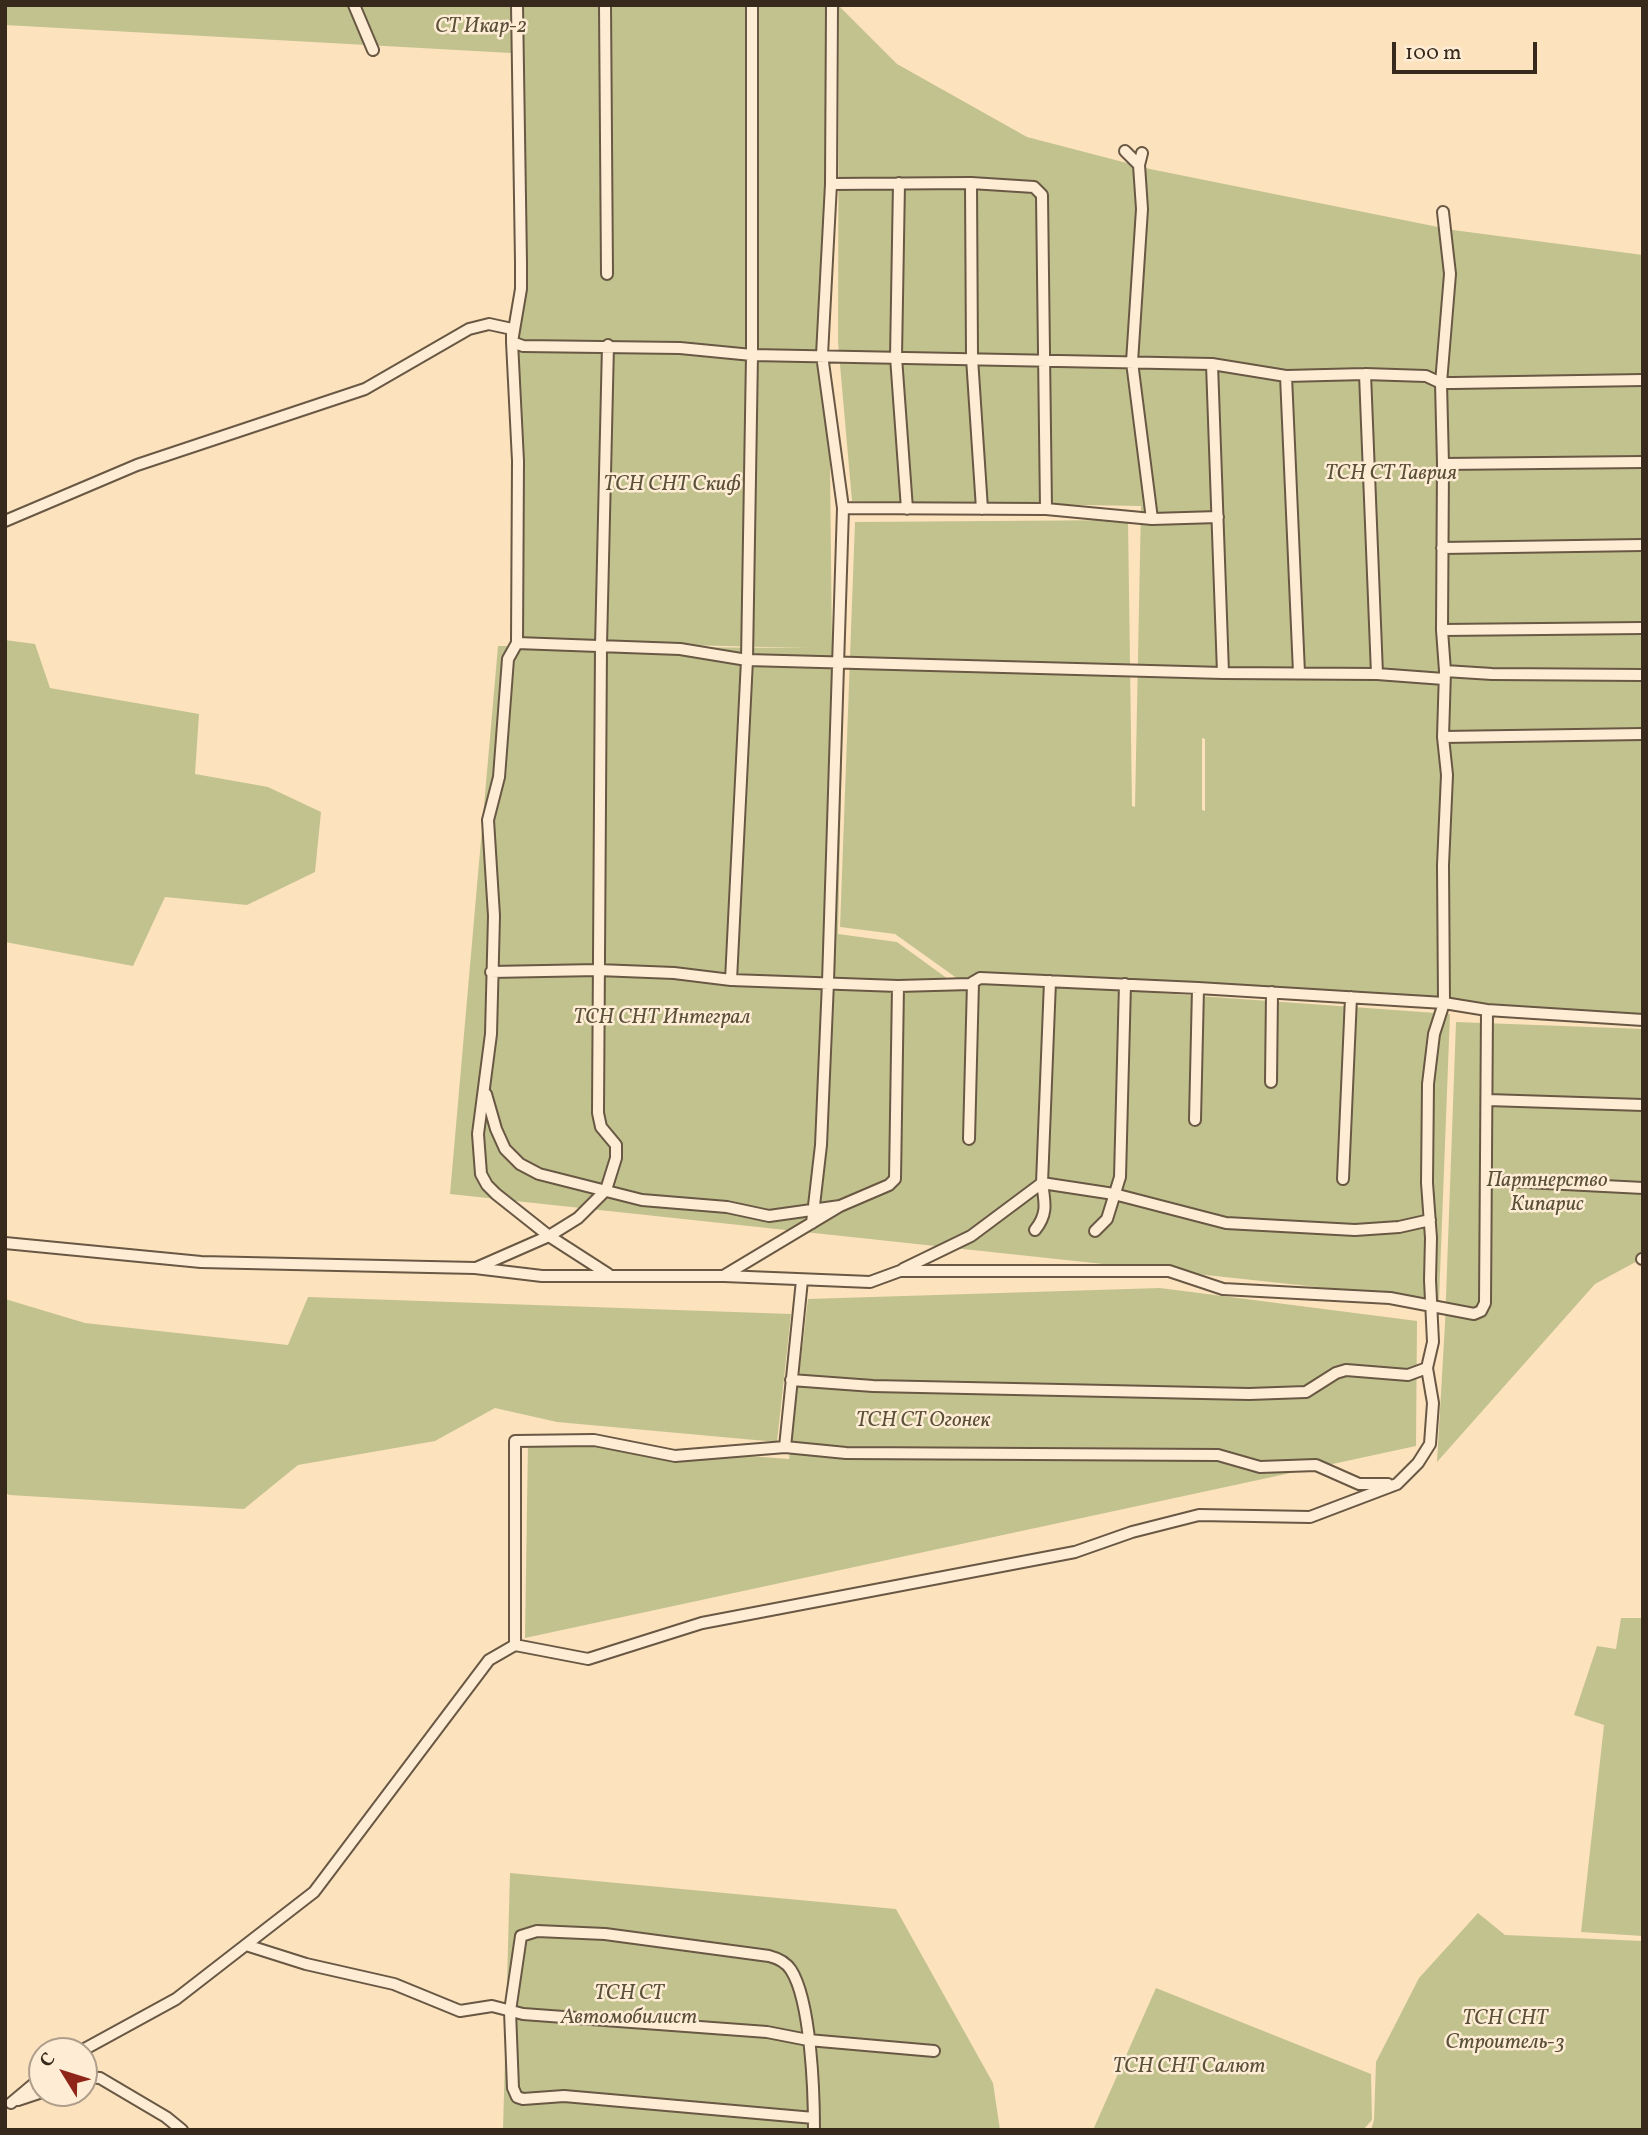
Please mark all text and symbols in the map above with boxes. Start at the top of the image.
park label: СТ Икар-2 [435,15,527,41]
scale bar [1396,28,1541,72]
text: 100 m [1405,39,1462,68]
park label: ТСН СТ Таврия [1325,462,1457,488]
park label: ТСН СНТ Скиф [603,473,741,499]
park label: ТСН СНТ Интеграл [574,1006,750,1032]
park label: Партнерство Кипарис [1487,1169,1607,1219]
park label: ТСН СТ Огонек [856,1409,990,1435]
park label: ТСН СТ Автомобилист [561,1982,697,2032]
park label: ТСН СНТ Строитель-3 [1445,2007,1565,2057]
north arrow [28,2037,98,2107]
text: С [34,2047,62,2073]
park label: ТСН СНТ Салют [1113,2055,1265,2081]

